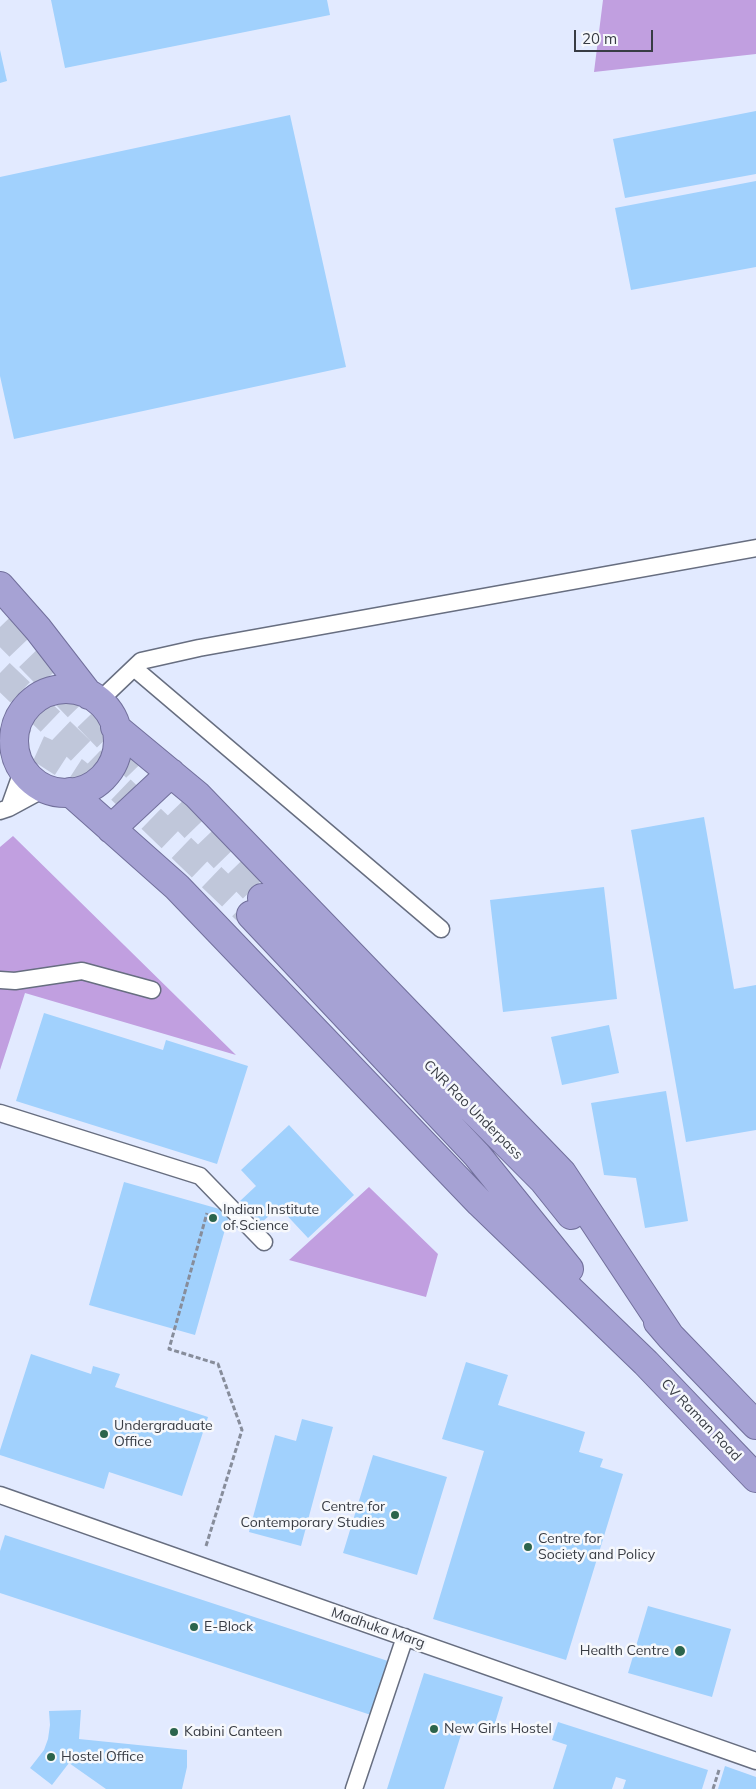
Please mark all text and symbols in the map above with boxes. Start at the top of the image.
scale bar [576,20,655,52]
text: 20 m [582,29,617,48]
street label: CNR Rao Underpass [420,1057,526,1163]
place label: Indian Institute of Science [223,1202,319,1234]
marker: Indian Institute of Science [207,1212,219,1224]
street label: CV Raman Road [658,1375,744,1465]
place label: Undergraduate Office [114,1418,213,1450]
marker: Undergraduate Office [98,1428,110,1440]
place label: Centre for Contemporary Studies [241,1499,385,1531]
marker: Centre for Contemporary Studies [389,1509,401,1521]
place label: Centre for Society and Policy [538,1531,655,1564]
marker: Centre for Society and Policy [522,1541,534,1553]
street label: Madhuka Marg [329,1604,427,1652]
place label: E-Block [204,1619,253,1635]
marker: E-Block [188,1621,200,1633]
place label: Health Centre [580,1643,669,1659]
marker: Health Centre [673,1644,687,1658]
place label: New Girls Hostel [444,1721,552,1737]
marker: New Girls Hostel [428,1723,440,1735]
place label: Kabini Canteen [184,1724,282,1740]
marker: Kabini Canteen [168,1726,180,1738]
place label: Hostel Office [61,1749,144,1765]
marker: Hostel Office [45,1751,57,1763]

